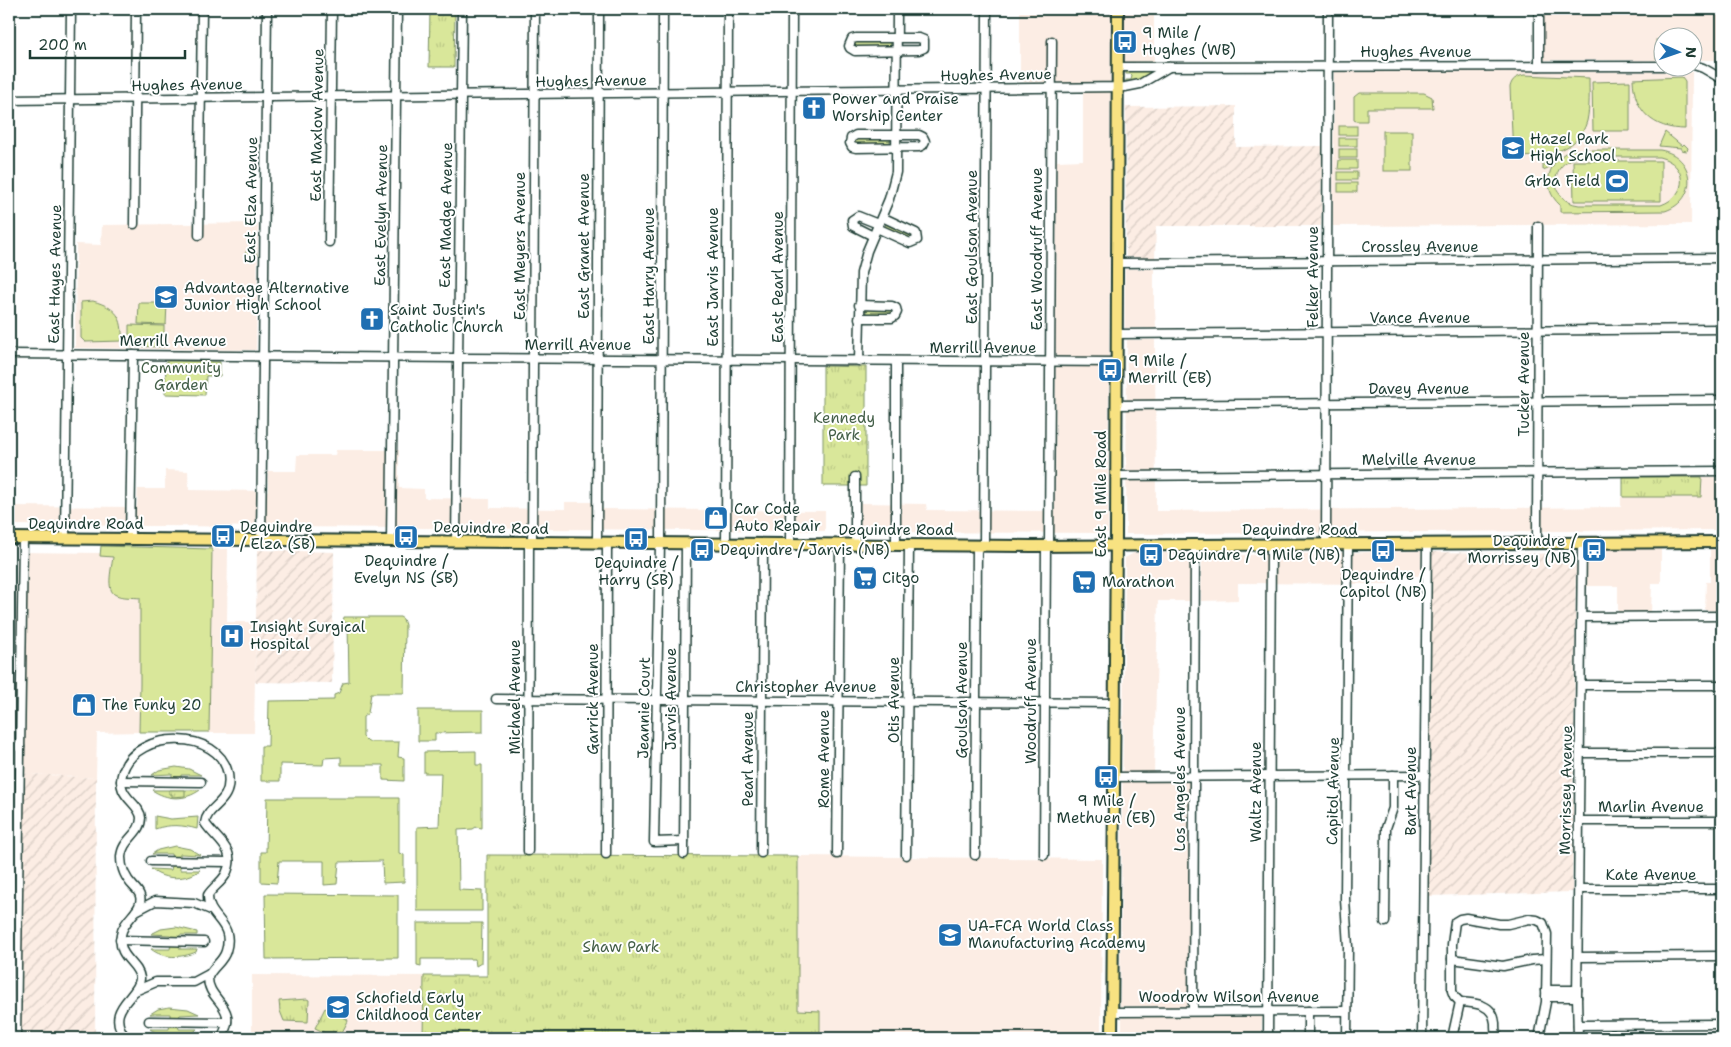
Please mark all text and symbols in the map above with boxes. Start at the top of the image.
place label: 9 Mile / Hughes (WB) [1142,23,1236,60]
scale bar [30,28,185,60]
north arrow [1654,28,1704,78]
bus stop icon: 9 Mile / Hughes (WB) [1112,29,1138,55]
text: 200 m [38,35,87,55]
street label: Hughes Avenue [1360,42,1472,62]
text: N [1682,47,1700,58]
street label: East Maxlow Avenue [306,48,328,202]
street label: Hughes Avenue [940,64,1052,86]
street label: Hughes Avenue [535,70,647,92]
street label: Hughes Avenue [131,74,243,96]
place label: Power and Praise Worship Center [832,89,959,126]
church icon: Power and Praise Worship Center [801,95,827,121]
place label: Hazel Park High School [1530,129,1616,166]
school or university icon: Hazel Park High School [1500,135,1526,161]
street label: East Elza Avenue [240,136,262,264]
street label: East Madge Avenue [435,142,457,288]
street label: East Evelyn Avenue [370,144,392,286]
street label: East Woodruff Avenue [1027,167,1047,331]
sports icon: Grba Field [1604,168,1630,194]
street label: East Goulson Avenue [962,170,982,324]
place label: Grba Field [1524,171,1600,191]
street label: East Meyers Avenue [510,172,530,320]
street label: East Granet Avenue [574,173,594,319]
street label: East Hayes Avenue [44,204,66,344]
street label: East Harry Avenue [639,207,659,345]
street label: East Jarvis Avenue [703,207,723,347]
street label: East Pearl Avenue [768,211,788,343]
street label: Felker Avenue [1303,226,1323,328]
street label: Crossley Avenue [1361,237,1479,257]
place label: Advantage Alternative Junior High School [184,278,349,315]
school or university icon: Advantage Alternative Junior High School [153,284,179,310]
place label: Saint Justin's Catholic Church [390,300,503,337]
church icon: Saint Justin's Catholic Church [359,306,385,332]
street label: Vance Avenue [1369,308,1471,328]
street label: Merrill Avenue [120,331,226,351]
street label: Tucker Avenue [1514,332,1534,436]
street label: Merrill Avenue [525,335,631,355]
street label: Merrill Avenue [930,338,1036,358]
place label: 9 Mile / Merrill (EB) [1128,351,1212,388]
bus stop icon: 9 Mile / Merrill (EB) [1097,357,1123,383]
park label: Community Garden [141,358,221,395]
street label: Davey Avenue [1368,379,1470,399]
park label: Kennedy Park [813,408,875,445]
street label: East 9 Mile Road [1091,430,1111,558]
street label: Melville Avenue [1362,450,1476,470]
place label: Car Code Auto Repair [734,499,821,536]
shop icon: Car Code Auto Repair [703,505,729,531]
street label: Dequindre Road [28,514,144,534]
place label: Dequindre / Elza (SB) [240,517,315,554]
street label: Dequindre Road [433,517,549,539]
street label: Dequindre Road [838,520,954,540]
street label: Dequindre Road [1242,520,1358,540]
bus stop icon: Dequindre / Elza (SB) [210,523,236,549]
bus stop icon: Dequindre / Evelyn NS (SB) [393,524,419,550]
bus stop icon: Dequindre / Harry (SB) [623,526,649,552]
place label: Dequindre / Morrissey (NB) [1467,531,1578,568]
bus stop icon: Dequindre / Jarvis (NB) [689,537,715,563]
bus stop icon: Dequindre / Morrissey (NB) [1581,537,1607,563]
bus stop icon: Dequindre / Capitol (NB) [1370,538,1396,564]
place label: Dequindre / Jarvis (NB) [720,540,890,560]
bus stop icon: Dequindre / 9 Mile (NB) [1138,542,1164,568]
place label: Dequindre / 9 Mile (NB) [1168,545,1340,565]
place label: Dequindre / Evelyn NS (SB) [354,551,458,588]
place label: Dequindre / Harry (SB) [594,553,679,590]
supermarket icon: Citgo [852,565,878,591]
place label: Dequindre / Capitol (NB) [1339,565,1427,602]
place label: Citgo [882,568,919,588]
supermarket icon: Marathon [1071,569,1097,595]
place label: Marathon [1102,572,1174,592]
place label: Insight Surgical Hospital [250,617,366,654]
hospital icon: Insight Surgical Hospital [219,623,245,649]
street label: Woodruff Avenue [1021,638,1041,764]
street label: Michael Avenue [505,639,525,755]
street label: Goulson Avenue [952,641,972,759]
street label: Garrick Avenue [583,643,603,755]
street label: Jarvis Avenue [661,648,681,750]
street label: Jeannie Court [633,657,655,759]
street label: Otis Avenue [884,657,904,743]
street label: Christopher Avenue [735,677,877,697]
shop icon: The Funky 20 [71,692,97,718]
place label: The Funky 20 [102,695,202,715]
street label: Los Angeles Avenue [1170,707,1190,851]
street label: Rome Avenue [814,710,834,808]
street label: Pearl Avenue [738,712,758,806]
street label: Morrissey Avenue [1555,725,1577,855]
street label: Capitol Avenue [1322,737,1344,845]
street label: Waltz Avenue [1246,742,1266,842]
street label: Bart Avenue [1401,747,1421,836]
bus stop icon: 9 Mile / Methuen (EB) [1093,764,1119,790]
place label: 9 Mile / Methuen (EB) [1057,791,1155,828]
street label: Marlin Avenue [1598,797,1704,817]
street label: Kate Avenue [1605,865,1697,885]
place label: UA-FCA World Class Manufacturing Academy [968,916,1146,953]
school or university icon: UA-FCA World Class Manufacturing Academy [937,922,963,948]
park label: Shaw Park [583,937,659,957]
street label: Woodrow Wilson Avenue [1138,987,1320,1007]
place label: Schofield Early Childhood Center [356,988,482,1025]
school or university icon: Schofield Early Childhood Center [325,994,351,1020]

